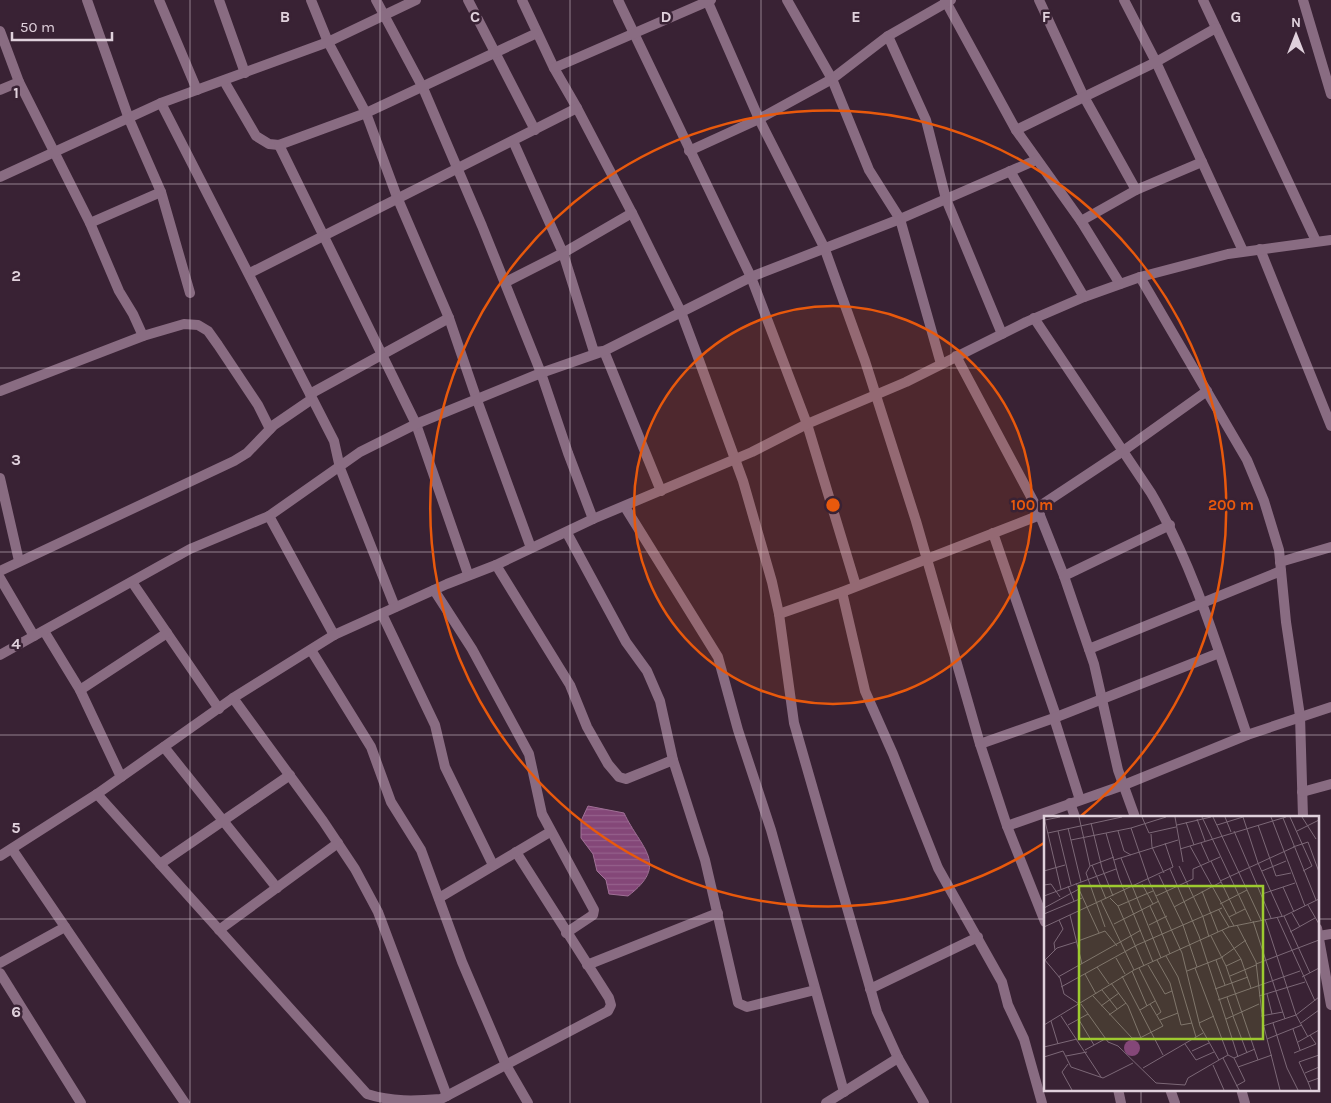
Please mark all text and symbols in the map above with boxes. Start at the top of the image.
text: B [280,7,290,26]
text: C [470,7,480,26]
text: D [661,7,672,26]
text: E [851,7,861,26]
text: F [1042,7,1051,26]
text: G [1231,7,1241,26]
scale bar [12,10,112,42]
north arrow [1271,10,1321,60]
text: N [1291,14,1301,31]
text: 50 m [20,18,55,36]
text: 1 [13,83,19,102]
text: 2 [11,266,21,285]
text: 3 [11,450,21,469]
centre of rings [824,496,842,514]
text: 100 m [1011,496,1053,514]
text: 200 m [1208,496,1254,514]
text: 4 [11,634,21,653]
inset map [1044,816,1318,1090]
text: 5 [11,818,21,837]
text: 6 [11,1002,21,1021]

